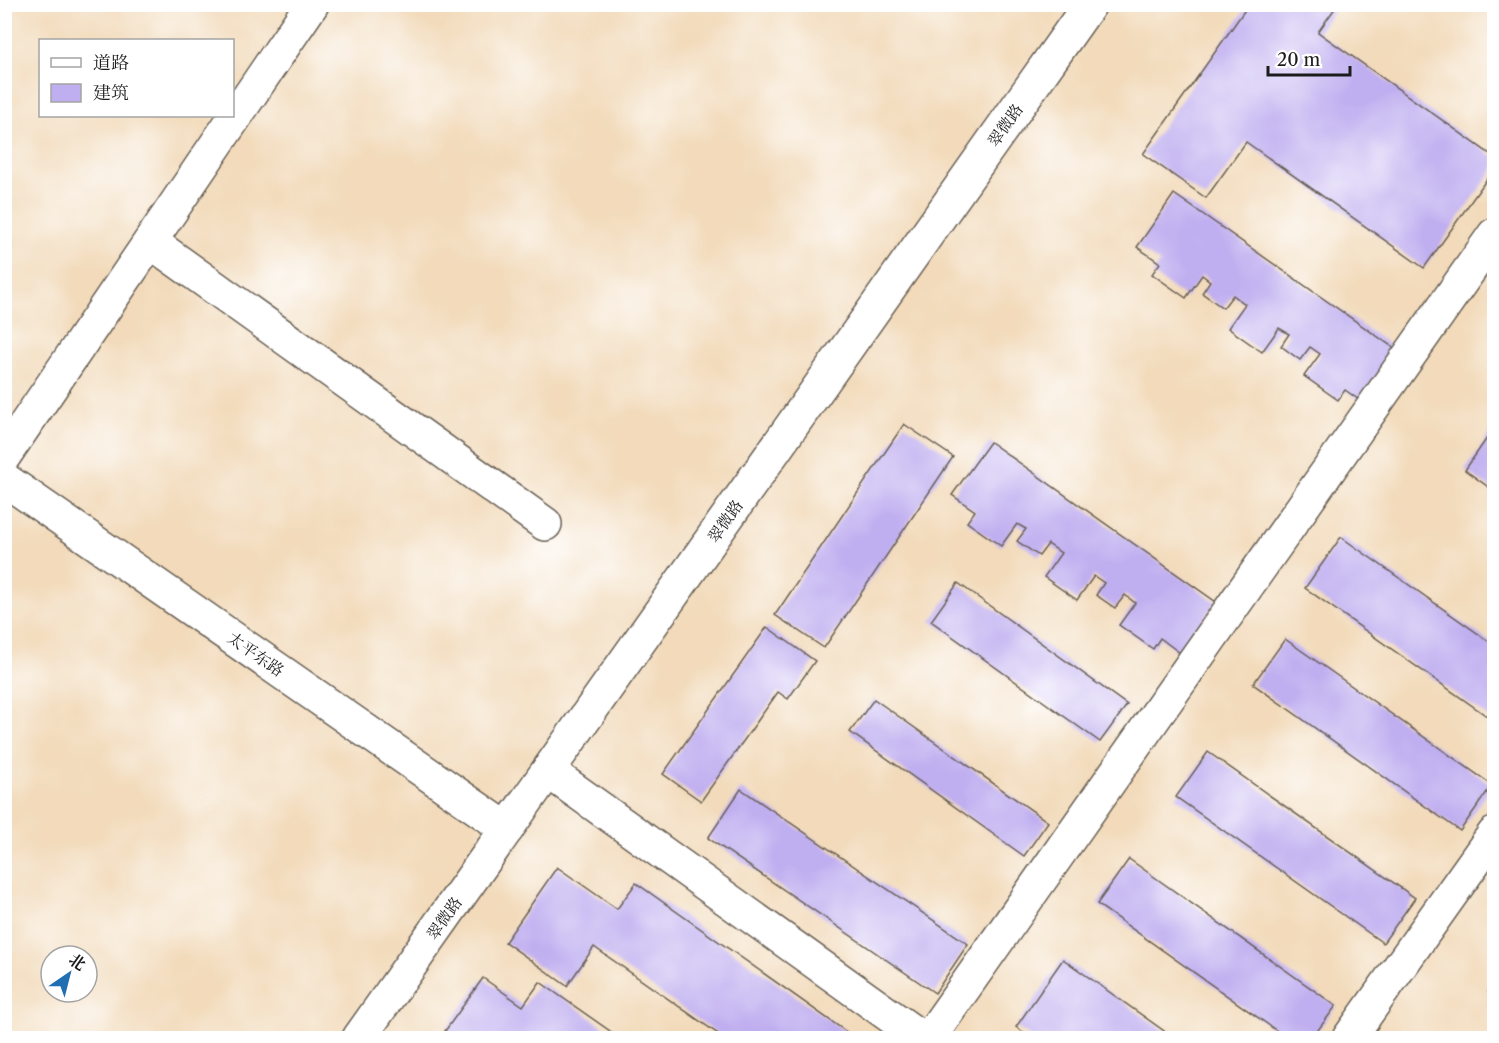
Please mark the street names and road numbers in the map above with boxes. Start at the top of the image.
street label: 翠微路 [983,100,1027,150]
street label: 翠微路 [703,496,747,546]
street label: 太平东路 [224,627,288,681]
street label: 翠微路 [422,893,466,943]

